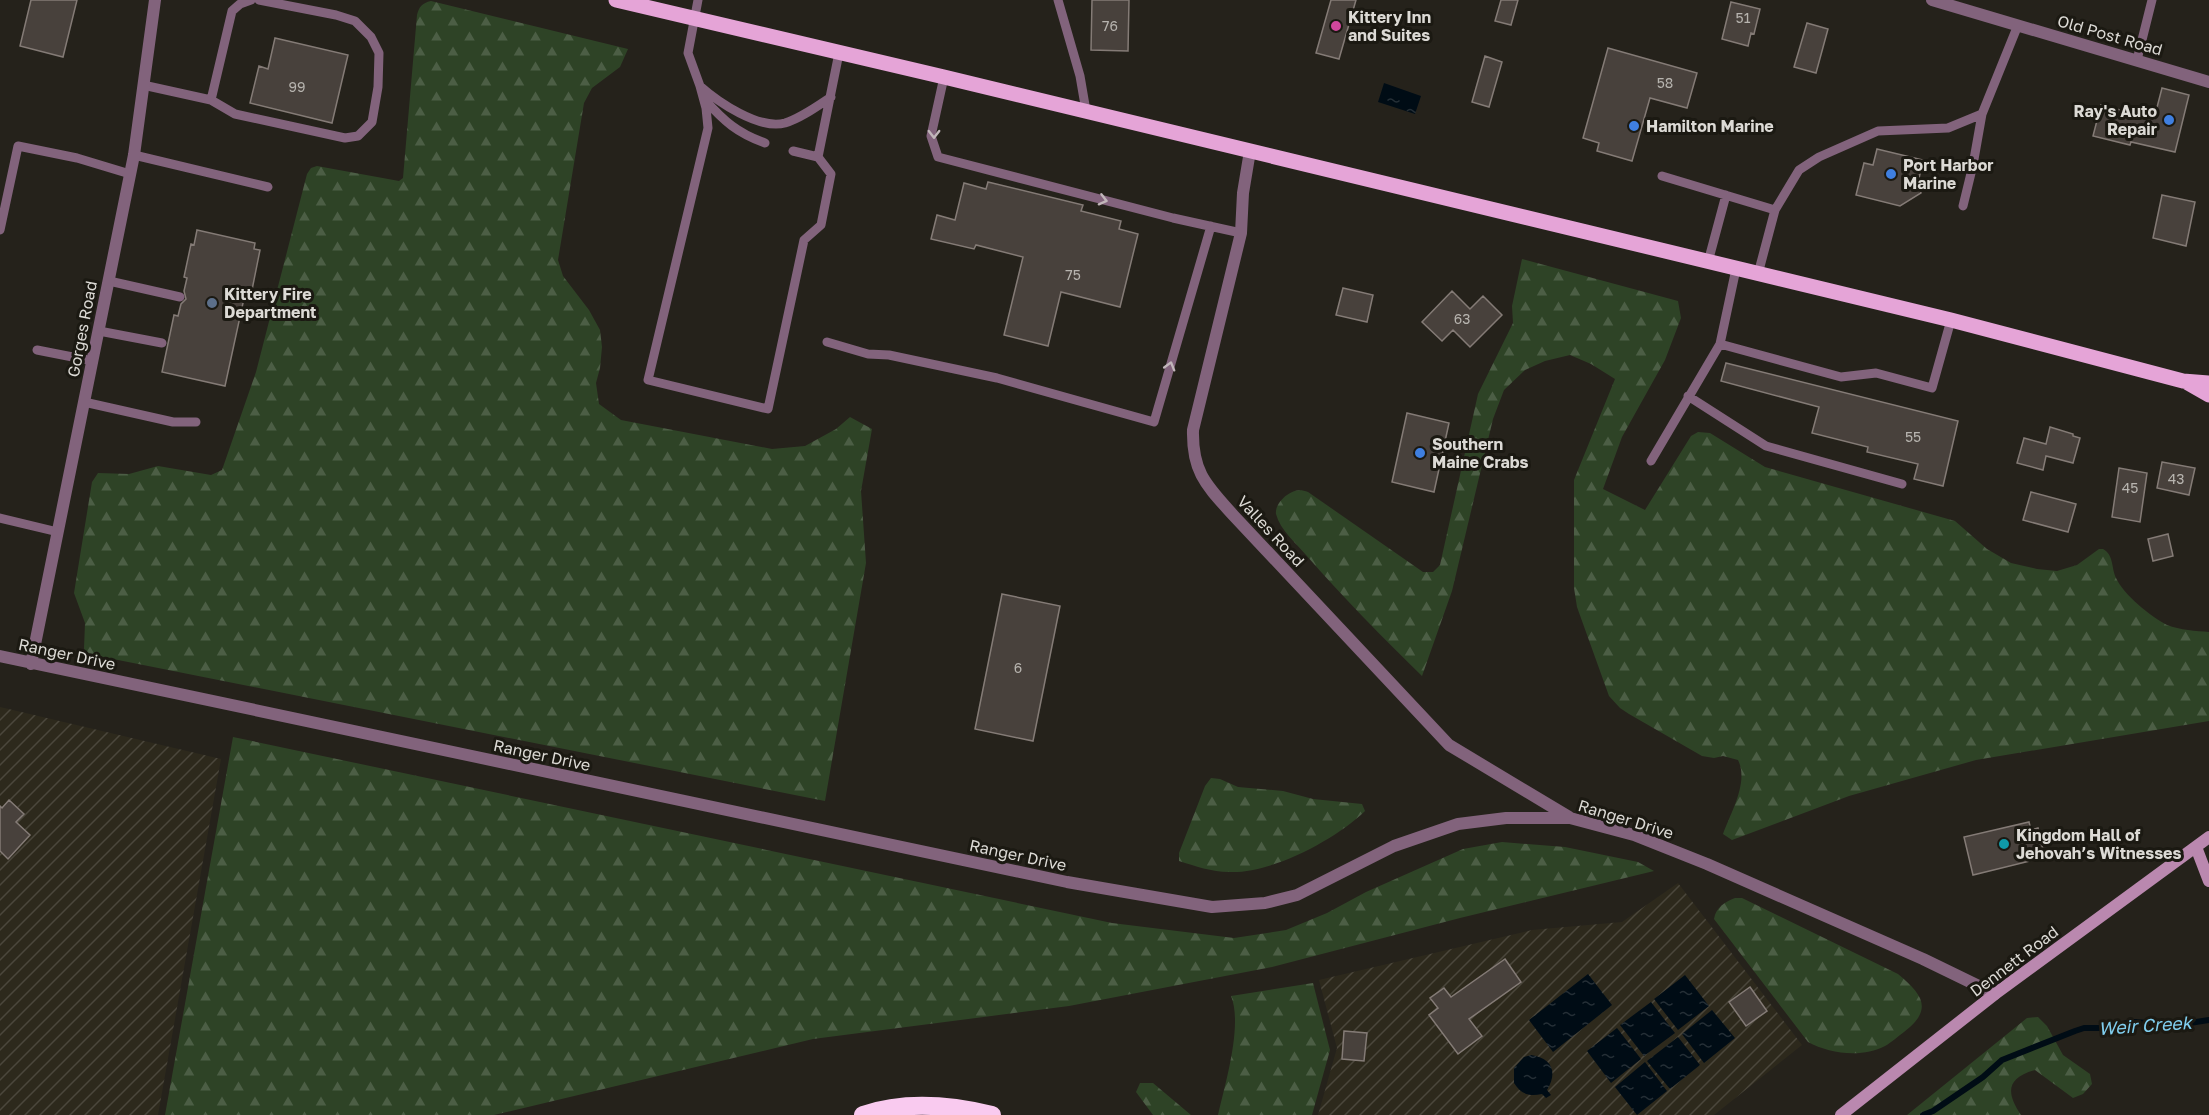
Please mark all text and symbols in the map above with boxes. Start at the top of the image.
place label: Kittery Inn and Suites [1348,7,1431,45]
house number: 51 [1736,9,1751,26]
street label: Old Post Road [2055,10,2165,60]
house number: 76 [1102,17,1118,34]
marker: Kittery Inn and Suites [1329,19,1343,33]
house number: 58 [1657,74,1673,91]
house number: 99 [289,78,305,95]
place label: Ray's Auto Repair [2074,101,2157,139]
marker: Ray's Auto Repair [2162,113,2176,127]
place label: Hamilton Marine [1646,116,1774,136]
marker: Hamilton Marine [1627,119,1641,133]
one-way arrow [928,130,940,139]
place label: Port Harbor Marine [1903,155,1994,193]
marker: Port Harbor Marine [1884,167,1898,181]
one-way arrow [1097,193,1108,205]
house number: 75 [1065,266,1081,283]
street label: Gorges Road [63,279,101,379]
place label: Kittery Fire Department [224,284,316,322]
marker: Kittery Fire Department [205,296,219,310]
house number: 63 [1454,310,1470,327]
one-way arrow [1163,361,1175,372]
house number: 55 [1905,428,1921,445]
place label: Southern Maine Crabs [1432,434,1529,472]
marker: Southern Maine Crabs [1413,446,1427,460]
house number: 43 [2168,470,2184,487]
house number: 45 [2122,479,2138,496]
street label: Valles Road [1233,491,1309,571]
street label: Ranger Drive [17,634,117,674]
house number: 6 [1014,659,1022,676]
street label: Ranger Drive [492,735,592,775]
street label: Ranger Drive [1576,795,1676,843]
place label: Kingdom Hall of Jehovah’s Witnesses [2016,825,2182,863]
street label: Ranger Drive [968,835,1068,875]
marker: Kingdom Hall of Jehovah’s Witnesses [1997,837,2011,851]
street label: Dennett Road [1966,921,2062,1001]
water label: Weir Creek [2098,1011,2194,1039]

